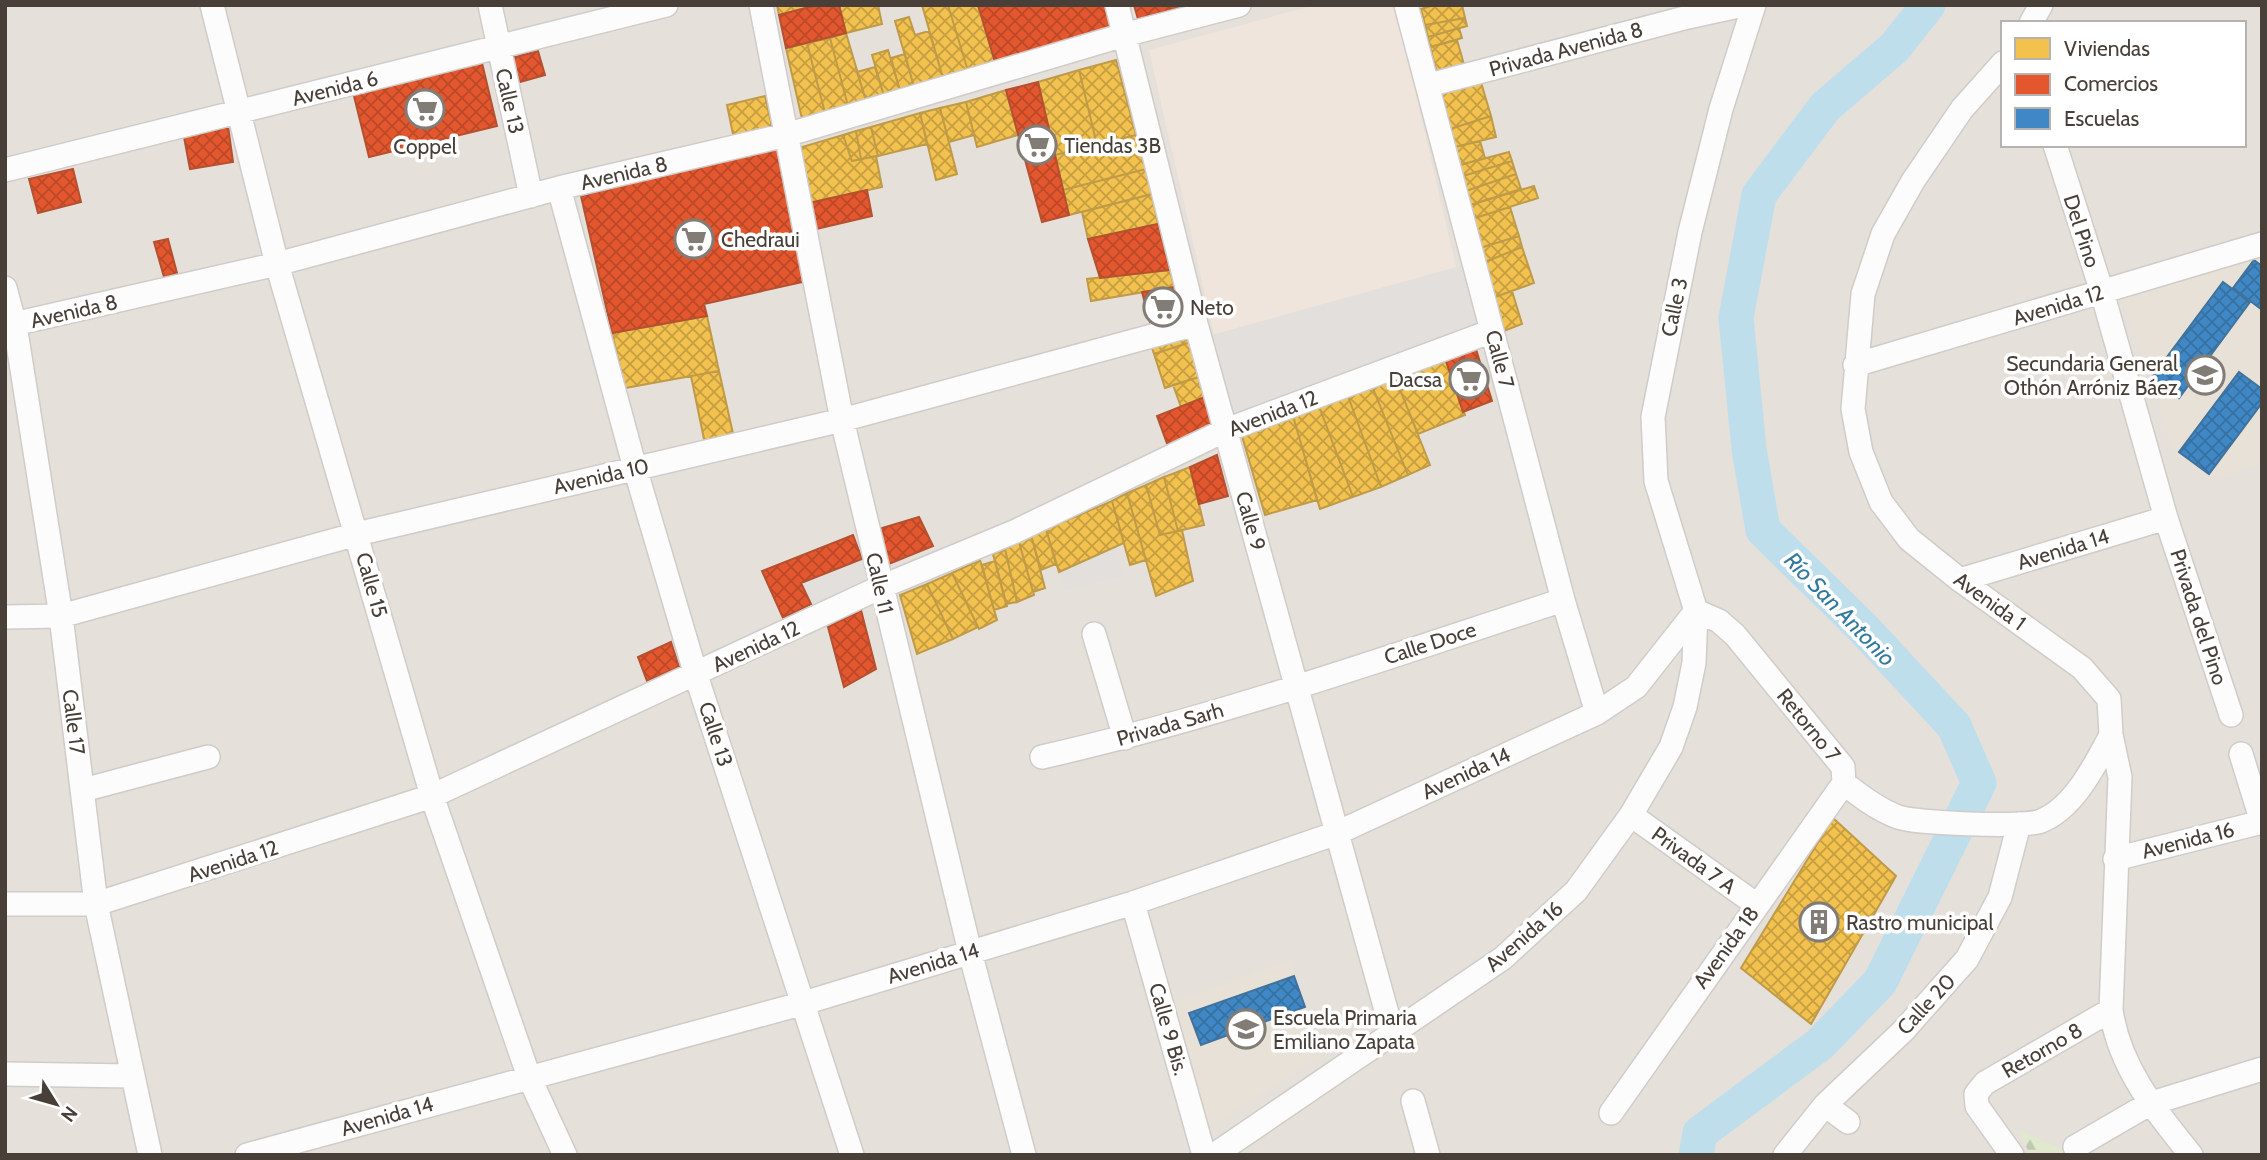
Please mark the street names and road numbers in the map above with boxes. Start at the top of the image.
street label: Privada Avenida 8 [1486,16,1646,82]
street label: Avenida 6 [289,65,381,111]
street label: Calle 13 [490,66,530,136]
street label: Avenida 8 [578,151,670,195]
street label: Del Pino [2058,191,2106,271]
street label: Calle 3 [1656,275,1692,339]
street label: Avenida 12 [2010,279,2106,331]
street label: Avenida 8 [28,289,120,333]
street label: Calle 7 [1480,327,1520,391]
street label: Avenida 12 [1225,385,1321,441]
street label: Avenida 10 [551,453,651,499]
street label: Calle 9 [1231,489,1271,553]
street label: Avenida 14 [2014,523,2112,575]
street label: Privada del Pino [2165,546,2233,688]
street label: Calle 15 [351,550,393,620]
street label: Calle 11 [861,550,899,616]
street label: Avenida 1 [1949,567,2031,635]
street label: Avenida 12 [708,615,804,677]
street label: Calle Doce [1381,616,1479,670]
street label: Retorno 7 [1772,683,1846,767]
street label: Calle 17 [58,688,90,757]
street label: Privada Sarh [1114,697,1226,751]
street label: Calle 13 [694,699,738,769]
street label: Avenida 14 [1418,742,1514,804]
street label: Avenida 16 [2139,816,2237,864]
street label: Privada 7 A [1647,821,1741,899]
street label: Avenida 12 [185,835,281,887]
street label: Avenida 16 [1480,896,1568,976]
street label: Avenida 18 [1688,901,1764,993]
street label: Avenida 14 [884,937,982,989]
street label: Calle 20 [1892,968,1960,1040]
street label: Calle 9 Bis. [1144,980,1194,1078]
street label: Retorno 8 [1997,1017,2087,1083]
street label: Avenida 14 [338,1091,436,1141]

